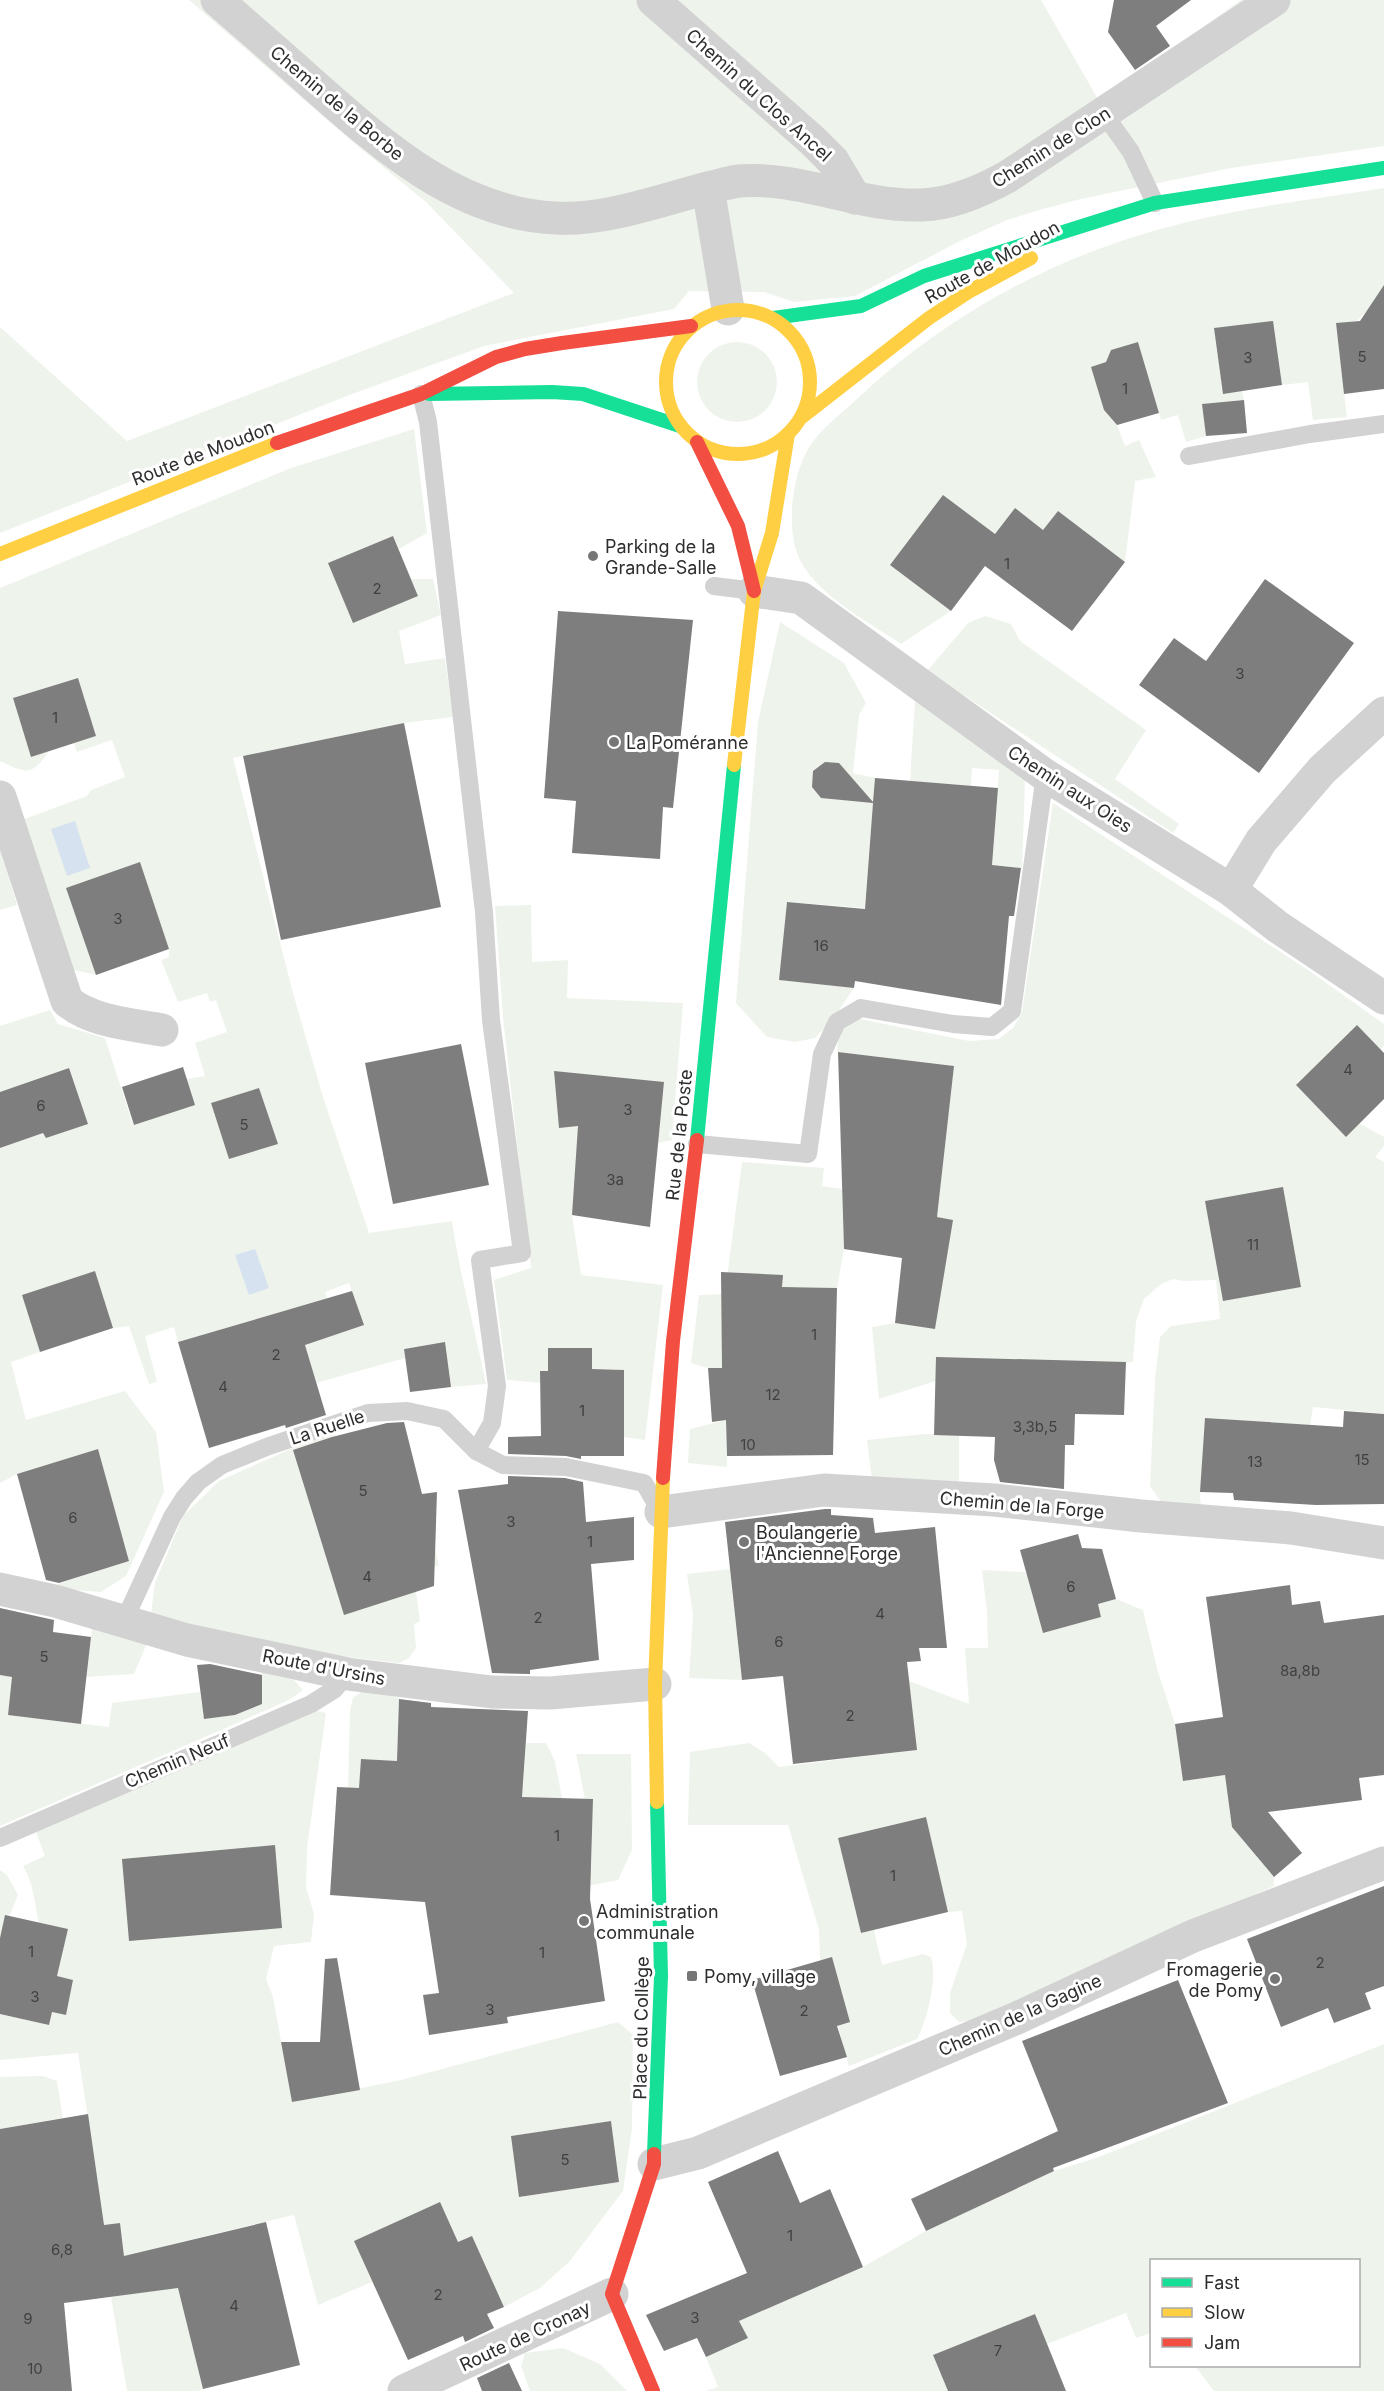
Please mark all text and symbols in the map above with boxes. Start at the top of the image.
street label: Chemin du Clos Ancel [682,24,836,166]
street label: Chemin de la Borbe [266,41,408,165]
street label: Chemin de Clon [988,102,1114,192]
street label: Route de Moudon [921,216,1063,308]
house number: 5 [1357,347,1367,366]
house number: 3 [1243,348,1253,367]
house number: 1 [1122,379,1128,398]
street label: Route de Moudon [129,416,277,490]
place label: Parking de la Grande-Salle [605,536,717,578]
marker: Parking de la Grande-Salle [586,549,600,563]
house number: 1 [1004,554,1010,573]
house number: 2 [372,579,382,598]
house number: 3 [1235,664,1245,683]
house number: 1 [52,708,58,727]
place label: La Poméranne [626,732,748,753]
marker: La Poméranne [607,735,621,749]
street label: Chemin aux Oies [1004,741,1136,837]
house number: 3 [113,909,123,928]
house number: 16 [813,936,829,955]
house number: 4 [1343,1060,1353,1079]
street label: Rue de la Poste [662,1068,696,1202]
house number: 6 [36,1096,46,1115]
house number: 3 [623,1100,633,1119]
house number: 5 [239,1115,249,1134]
house number: 3a [606,1170,624,1189]
house number: 11 [1247,1235,1259,1254]
house number: 1 [811,1325,817,1344]
house number: 2 [271,1345,281,1364]
house number: 4 [218,1377,228,1396]
house number: 12 [765,1385,781,1404]
house number: 1 [579,1401,585,1420]
street label: La Ruelle [287,1405,367,1449]
house number: 3,3b,5 [1013,1417,1057,1436]
house number: 10 [740,1435,756,1454]
house number: 15 [1354,1450,1370,1469]
house number: 13 [1247,1452,1263,1471]
house number: 5 [358,1481,368,1500]
street label: Chemin de la Forge [939,1487,1105,1523]
house number: 6 [68,1508,78,1527]
house number: 3 [506,1512,516,1531]
place label: Boulangerie l'Ancienne Forge [756,1522,898,1564]
house number: 1 [587,1532,593,1551]
marker: Boulangerie l'Ancienne Forge [737,1535,751,1549]
house number: 4 [362,1567,372,1586]
house number: 6 [1066,1577,1076,1596]
house number: 4 [875,1604,885,1623]
house number: 2 [533,1608,543,1627]
house number: 6 [774,1632,784,1651]
street label: Route d'Ursins [261,1645,387,1689]
house number: 5 [39,1647,49,1666]
house number: 8a,8b [1280,1661,1320,1680]
house number: 2 [845,1706,855,1725]
street label: Chemin Neuf [122,1729,233,1792]
house number: 1 [554,1826,560,1845]
house number: 1 [890,1866,896,1885]
place label: Administration communale [596,1901,719,1943]
marker: Administration communale [577,1914,591,1928]
house number: 1 [28,1942,34,1961]
house number: 1 [539,1943,545,1962]
house number: 2 [1315,1953,1325,1972]
street label: Place du Collège [629,1956,653,2100]
place label: Fromagerie de Pomy [1166,1959,1263,2001]
place label: Pomy, village [704,1966,816,1987]
marker: Pomy, village [685,1969,699,1983]
street label: Chemin de la Gagine [935,1970,1105,2060]
marker: Fromagerie de Pomy [1268,1972,1282,1986]
house number: 3 [30,1987,40,2006]
house number: 3 [485,2000,495,2019]
house number: 2 [799,2001,809,2020]
house number: 5 [560,2150,570,2169]
house number: 1 [787,2226,793,2245]
house number: 6,8 [51,2240,73,2259]
legend [1150,2259,1360,2367]
text: Fast [1204,2272,1240,2293]
house number: 2 [433,2285,443,2304]
house number: 4 [229,2296,239,2315]
street label: Route de Cronay [456,2297,594,2375]
text: Slow [1204,2302,1245,2323]
house number: 3 [690,2308,700,2327]
house number: 9 [23,2309,33,2328]
text: Jam [1204,2332,1240,2353]
house number: 7 [994,2341,1002,2360]
house number: 10 [27,2359,43,2378]

